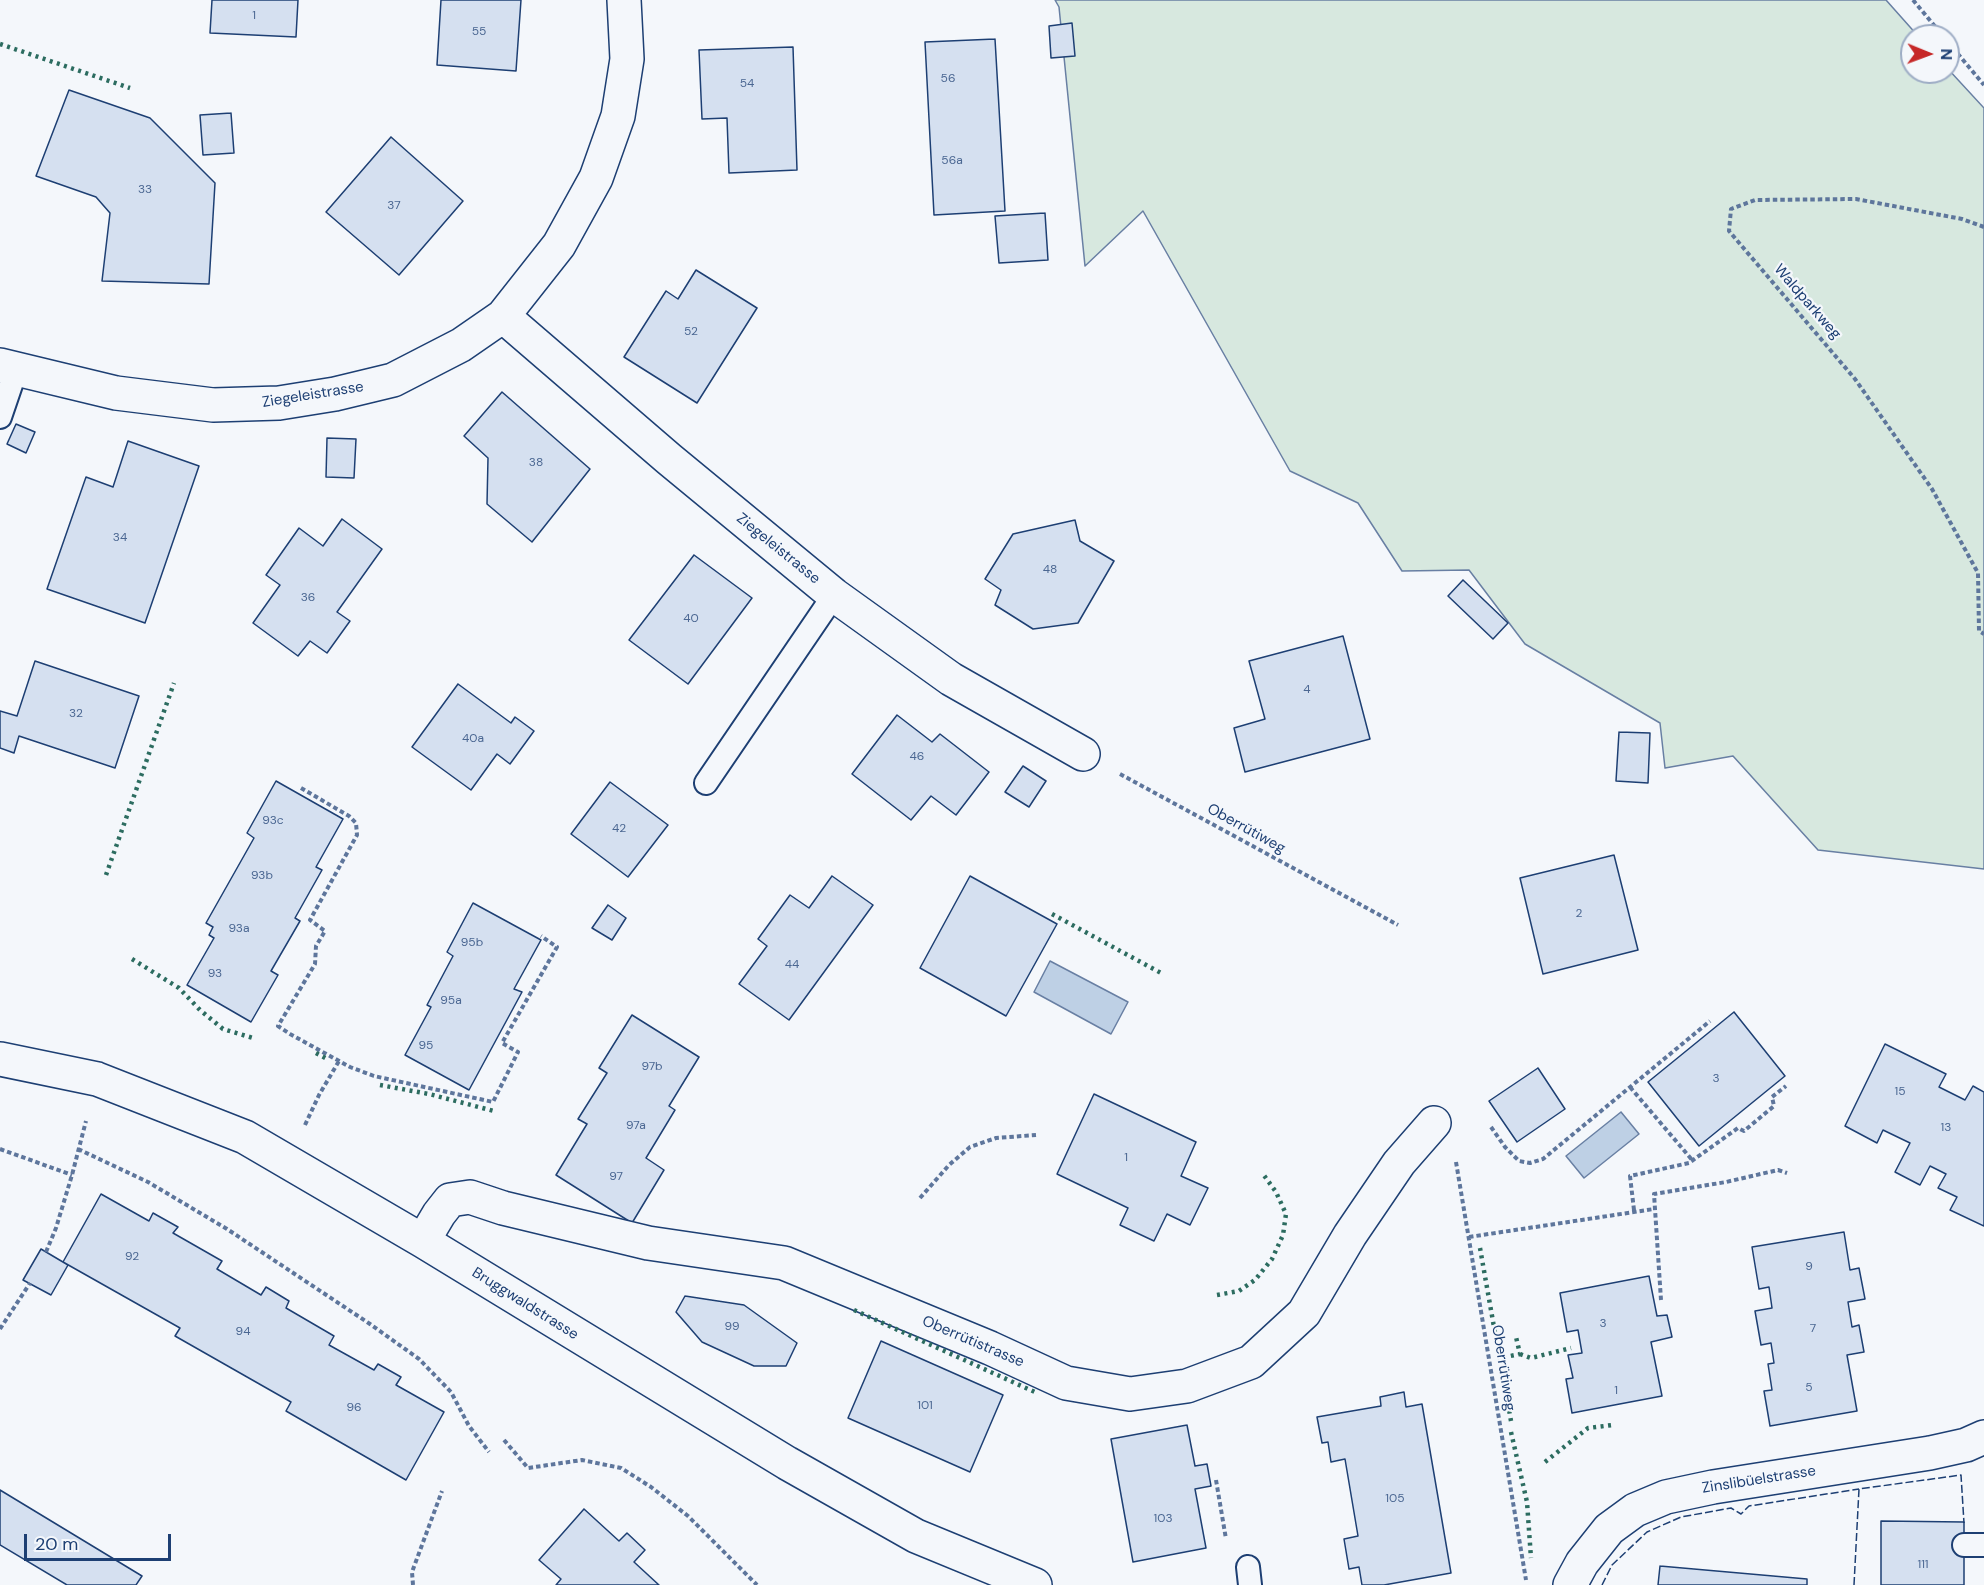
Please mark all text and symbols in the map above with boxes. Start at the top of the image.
house number: 1 [252,9,256,23]
north arrow [1900,24,1960,84]
house number: 55 [472,25,486,39]
text: N [1936,48,1957,60]
house number: 56 [941,72,955,86]
house number: 54 [740,77,754,91]
house number: 56a [941,154,963,168]
house number: 33 [138,183,152,197]
house number: 37 [387,199,401,213]
street label: Waldparkweg [1770,261,1844,343]
house number: 52 [684,325,698,339]
street label: Ziegeleistrasse [261,378,365,412]
house number: 38 [529,456,543,470]
street label: Ziegeleistrasse [732,510,824,588]
house number: 34 [113,531,127,545]
house number: 48 [1043,563,1057,577]
house number: 36 [301,591,315,605]
house number: 40 [683,612,699,626]
house number: 4 [1303,683,1311,697]
house number: 32 [69,707,83,721]
house number: 40a [462,732,484,746]
house number: 46 [910,750,924,764]
street label: Oberrütiweg [1204,800,1288,858]
house number: 93c [262,814,284,828]
house number: 42 [612,822,626,836]
house number: 93b [251,869,273,883]
house number: 2 [1576,907,1582,921]
house number: 93a [229,922,249,936]
house number: 95b [461,936,483,950]
house number: 44 [785,958,799,972]
house number: 93 [208,967,222,981]
house number: 95a [440,994,462,1008]
house number: 95 [419,1039,433,1053]
house number: 97b [641,1060,663,1074]
house number: 3 [1712,1072,1720,1086]
house number: 15 [1894,1085,1906,1099]
house number: 97a [626,1119,646,1133]
house number: 13 [1941,1121,1951,1135]
house number: 1 [1124,1151,1128,1165]
house number: 97 [609,1170,623,1184]
house number: 92 [125,1250,139,1264]
house number: 9 [1805,1260,1813,1274]
street label: Bruggwaldstrasse [468,1264,582,1344]
street label: Oberrütistrasse [919,1312,1027,1372]
house number: 3 [1599,1317,1607,1331]
house number: 99 [724,1320,740,1334]
house number: 7 [1810,1322,1816,1336]
street label: Oberrütiweg [1487,1324,1519,1412]
house number: 94 [236,1325,250,1339]
house number: 5 [1805,1381,1813,1395]
house number: 1 [1614,1384,1618,1398]
house number: 101 [917,1399,933,1413]
house number: 96 [346,1401,362,1415]
street label: Zinslibüelstrasse [1701,1462,1817,1498]
house number: 105 [1385,1492,1405,1506]
house number: 103 [1153,1512,1173,1526]
scale bar [27,1522,174,1560]
text: 20 m [35,1532,78,1556]
house number: 111 [1917,1558,1929,1572]

